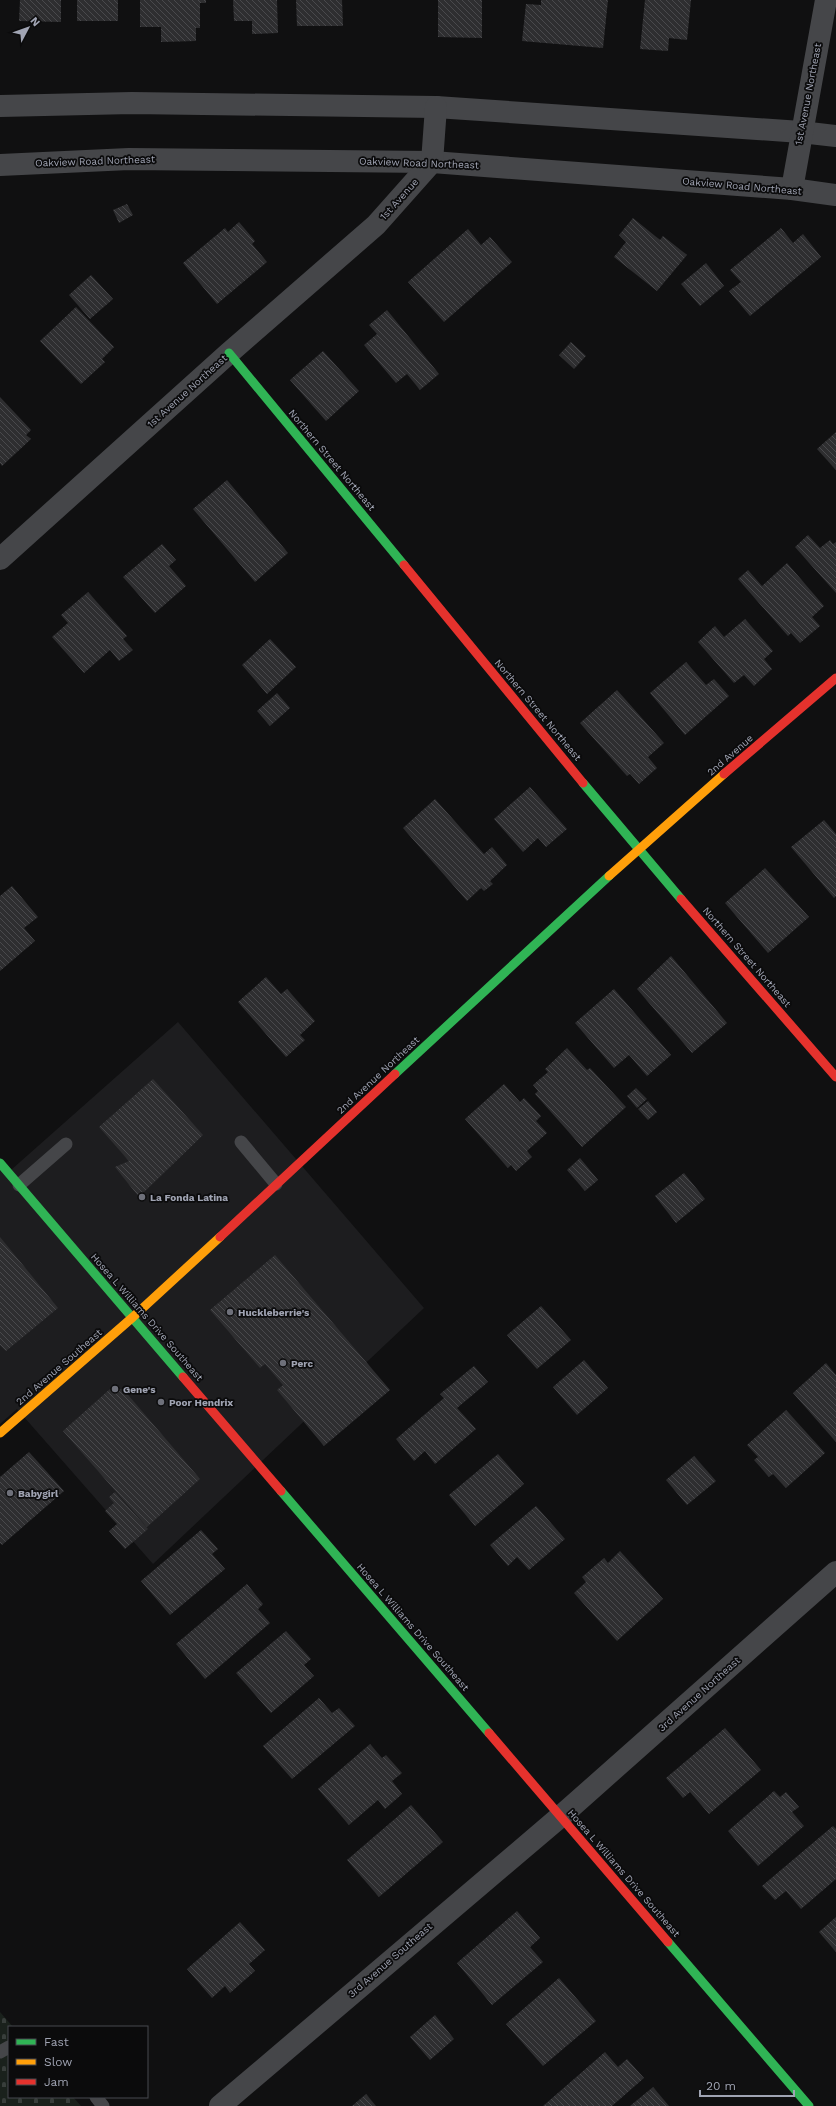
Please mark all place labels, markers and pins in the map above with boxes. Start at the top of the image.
marker: La Fonda Latina [137,1192,147,1202]
place label: La Fonda Latina [150,1192,228,1203]
marker: Huckleberrie's [225,1307,235,1317]
place label: Huckleberrie's [238,1307,310,1318]
marker: Perc [278,1358,288,1368]
place label: Perc [291,1358,314,1369]
marker: Gene's [110,1384,120,1394]
place label: Gene's [123,1384,156,1395]
marker: Poor Hendrix [156,1397,166,1407]
place label: Poor Hendrix [169,1397,233,1408]
marker: Babygirl [5,1488,15,1498]
place label: Babygirl [18,1488,59,1499]

